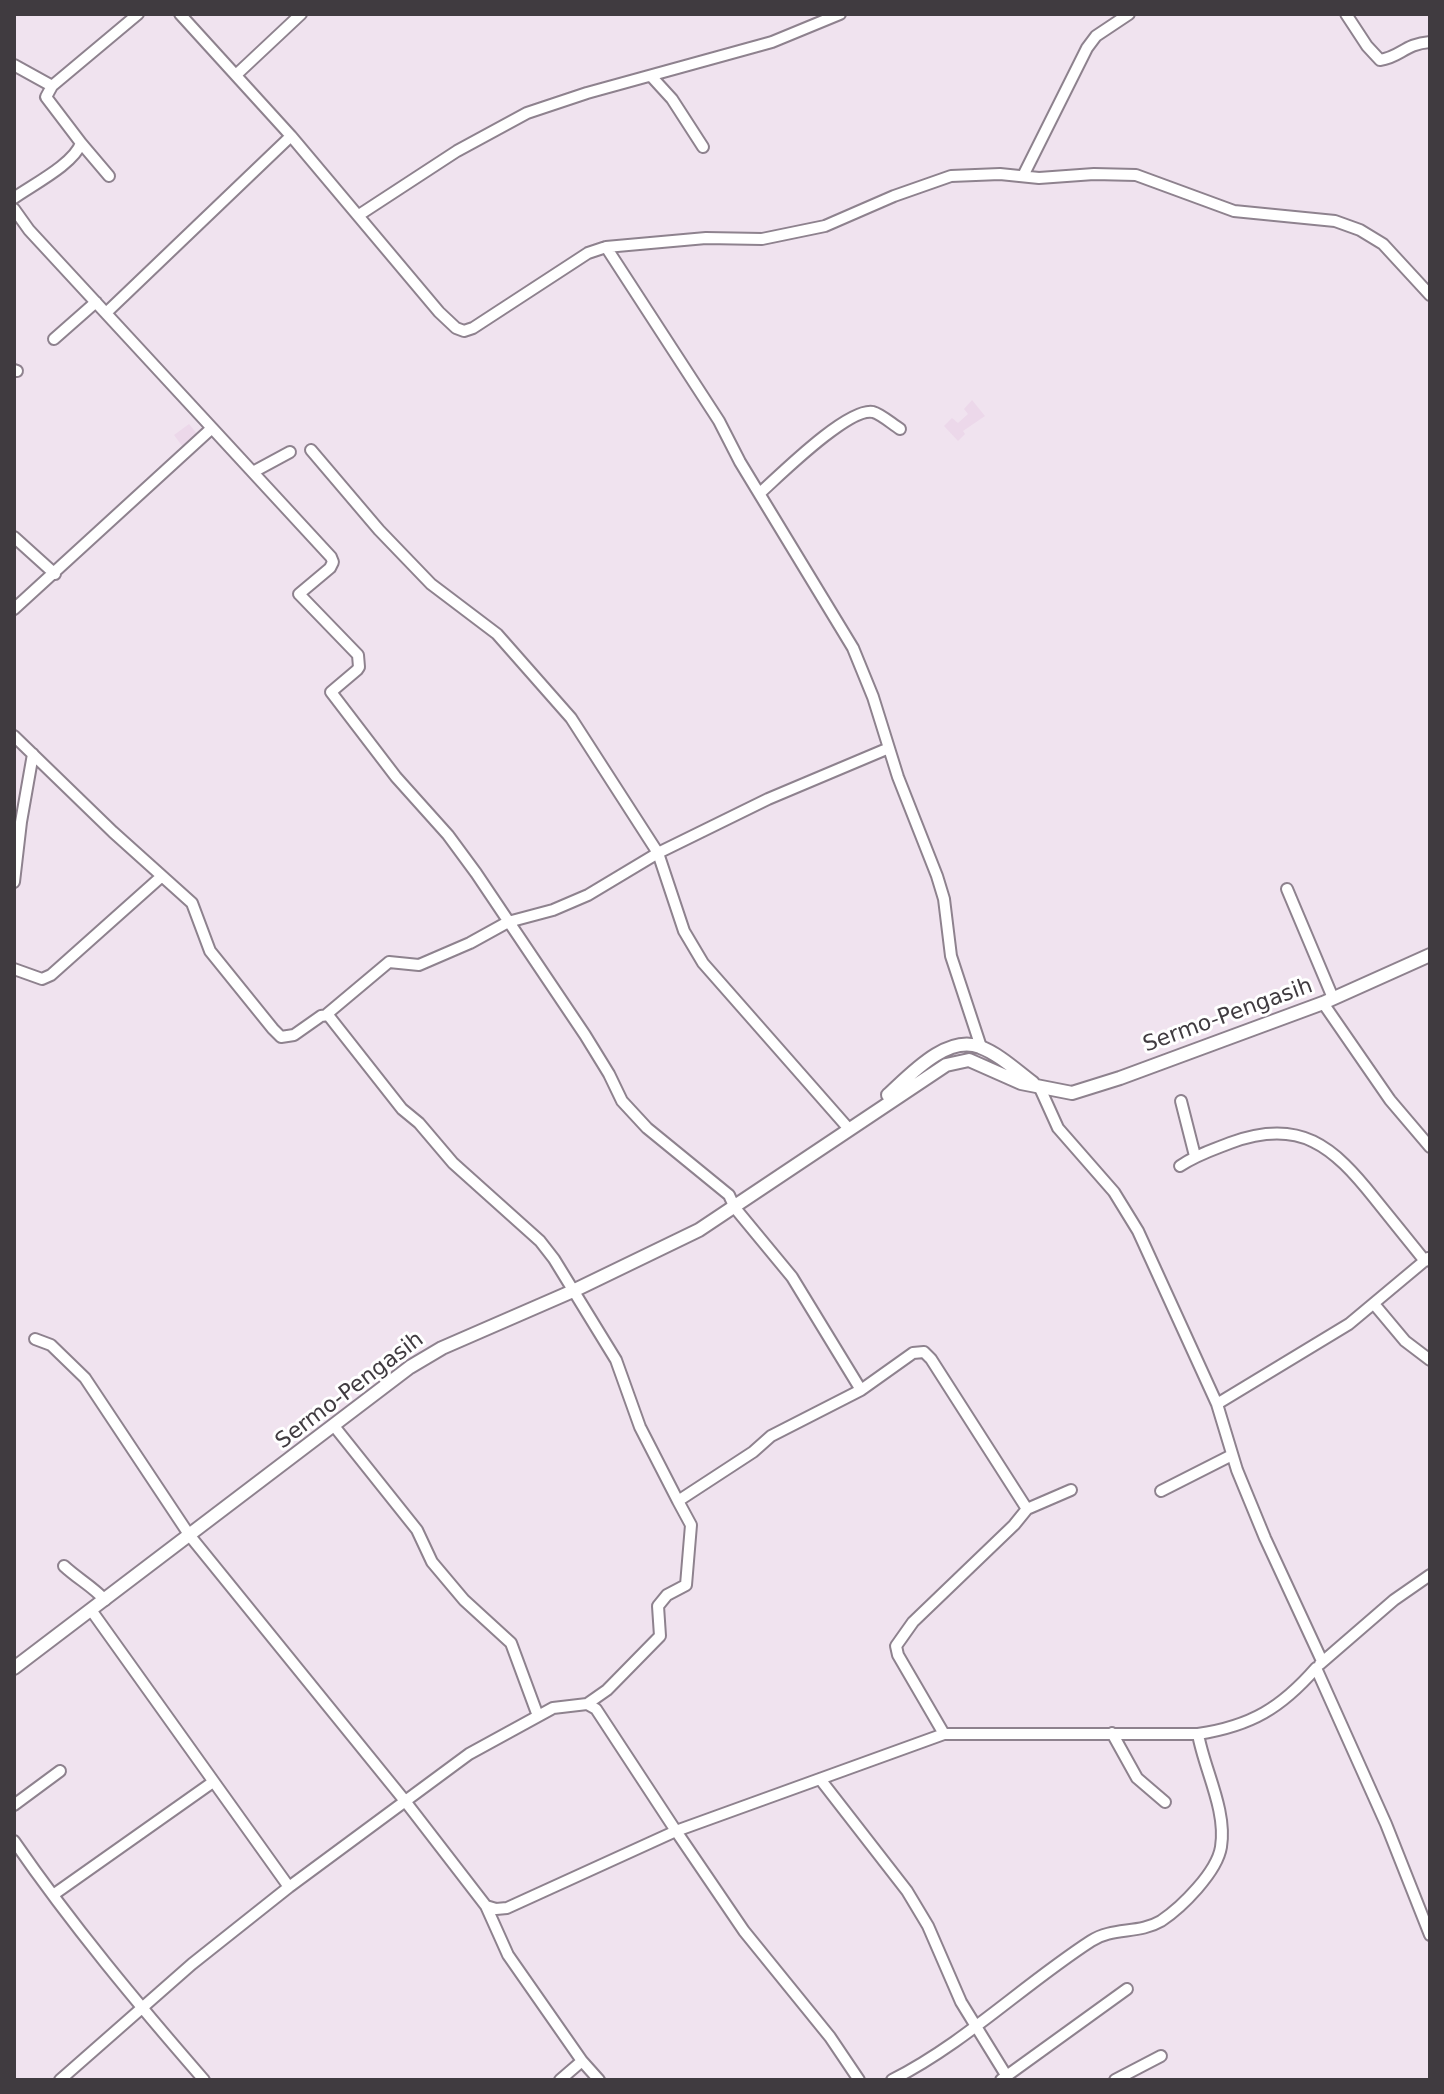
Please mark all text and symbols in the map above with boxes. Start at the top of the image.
street label: Sermo-Pengasih [1140,973,1316,1059]
street label: Sermo-Pengasih [271,1327,429,1455]

